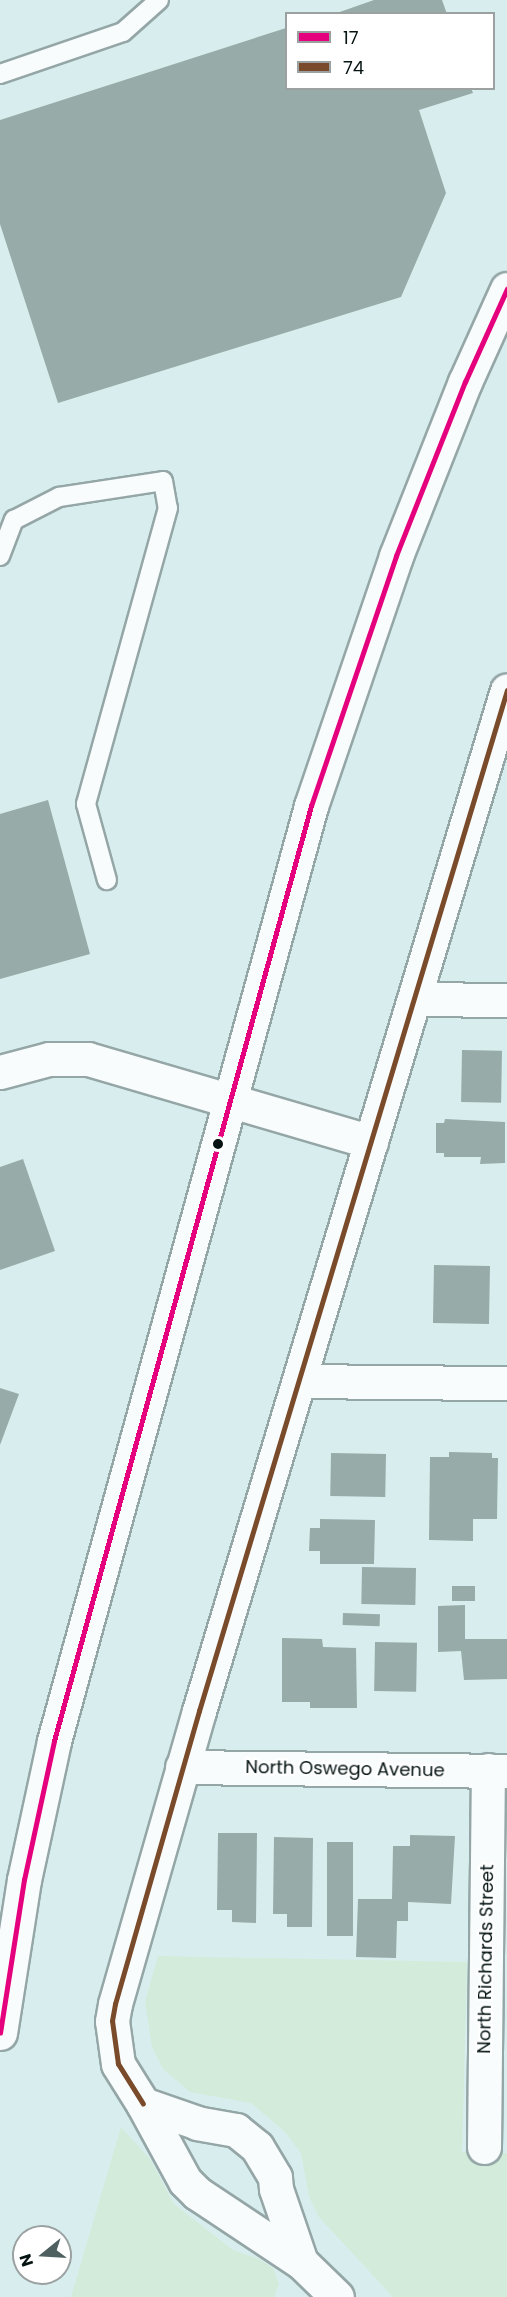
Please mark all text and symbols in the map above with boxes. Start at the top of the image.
legend [285,12,495,90]
text: 17 [343,25,359,50]
text: 74 [343,55,364,80]
unlabelled marker [212,1138,224,1150]
street label: North Oswego Avenue [245,1756,445,1782]
street label: North Richards Street [474,1864,498,2054]
north arrow [12,2225,72,2285]
text: N [14,2251,39,2269]

